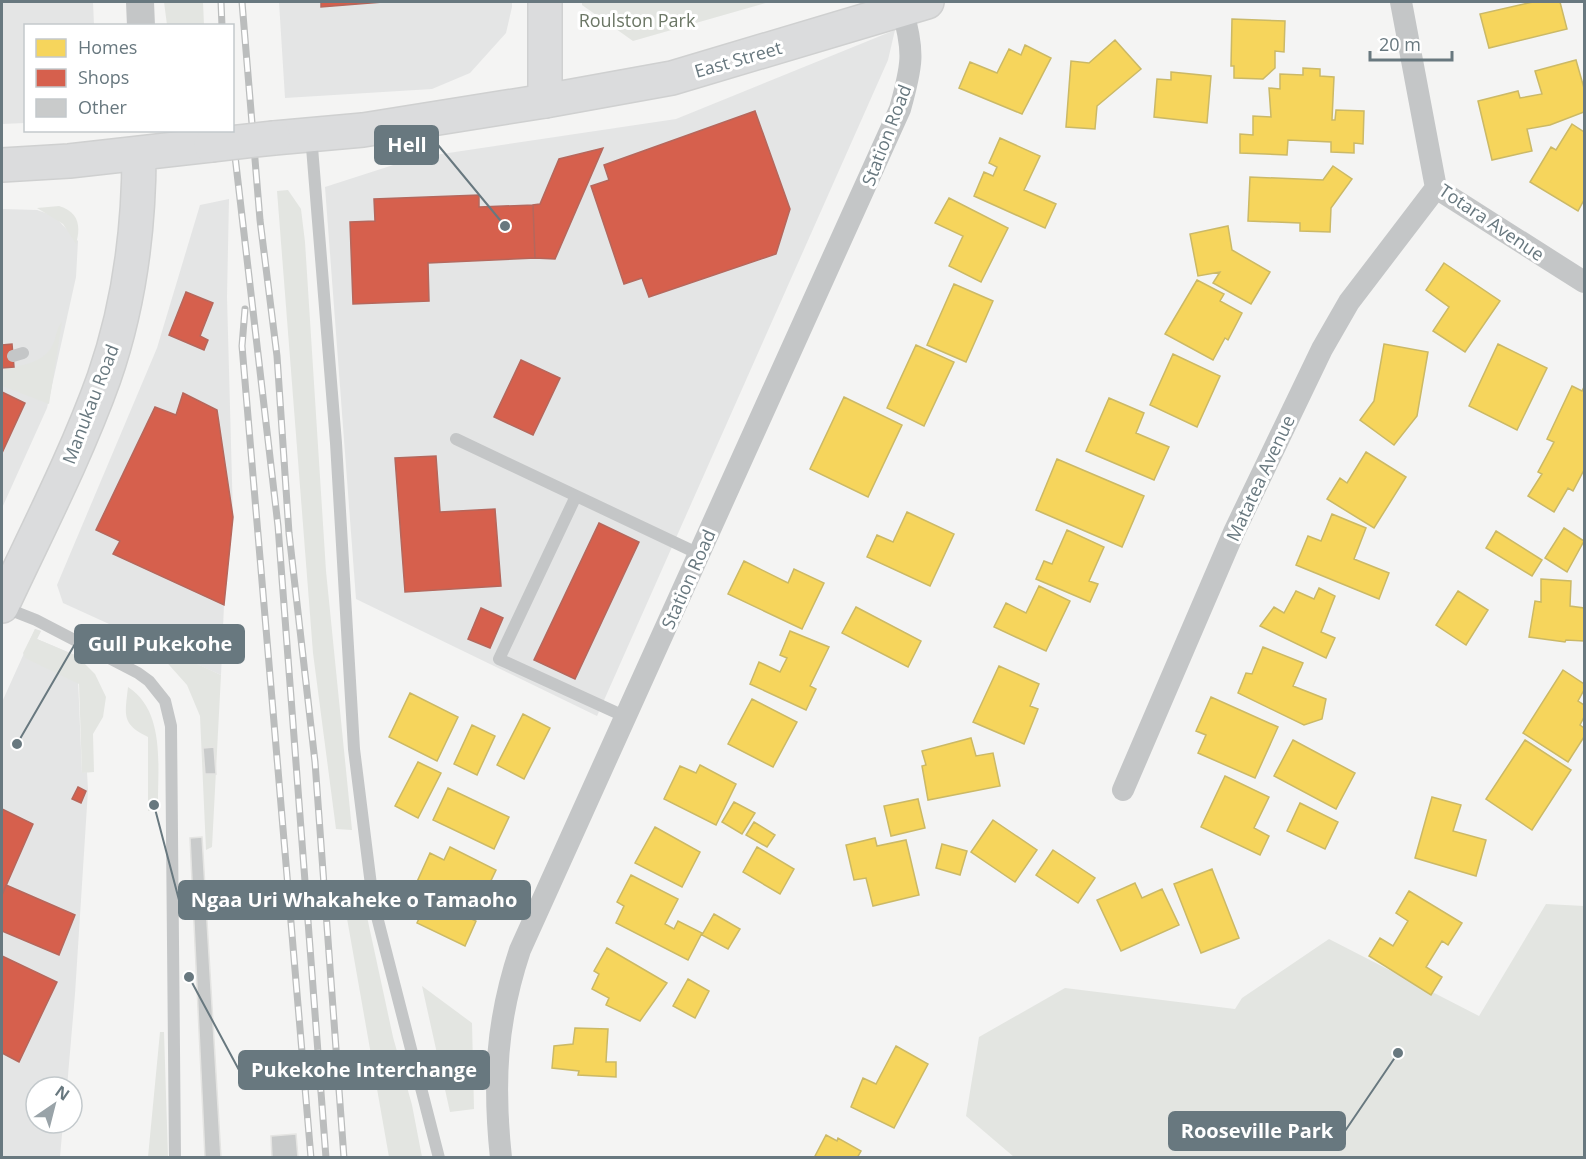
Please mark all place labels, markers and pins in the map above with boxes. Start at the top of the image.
callout: Hell [375,126,438,164]
callout: Gull Pukekohe [75,625,244,663]
callout: Ngaa Uri Whakaheke o Tamaoho [179,881,530,919]
callout: Pukekohe Interchange [239,1051,489,1089]
callout: Rooseville Park [1169,1112,1345,1150]

